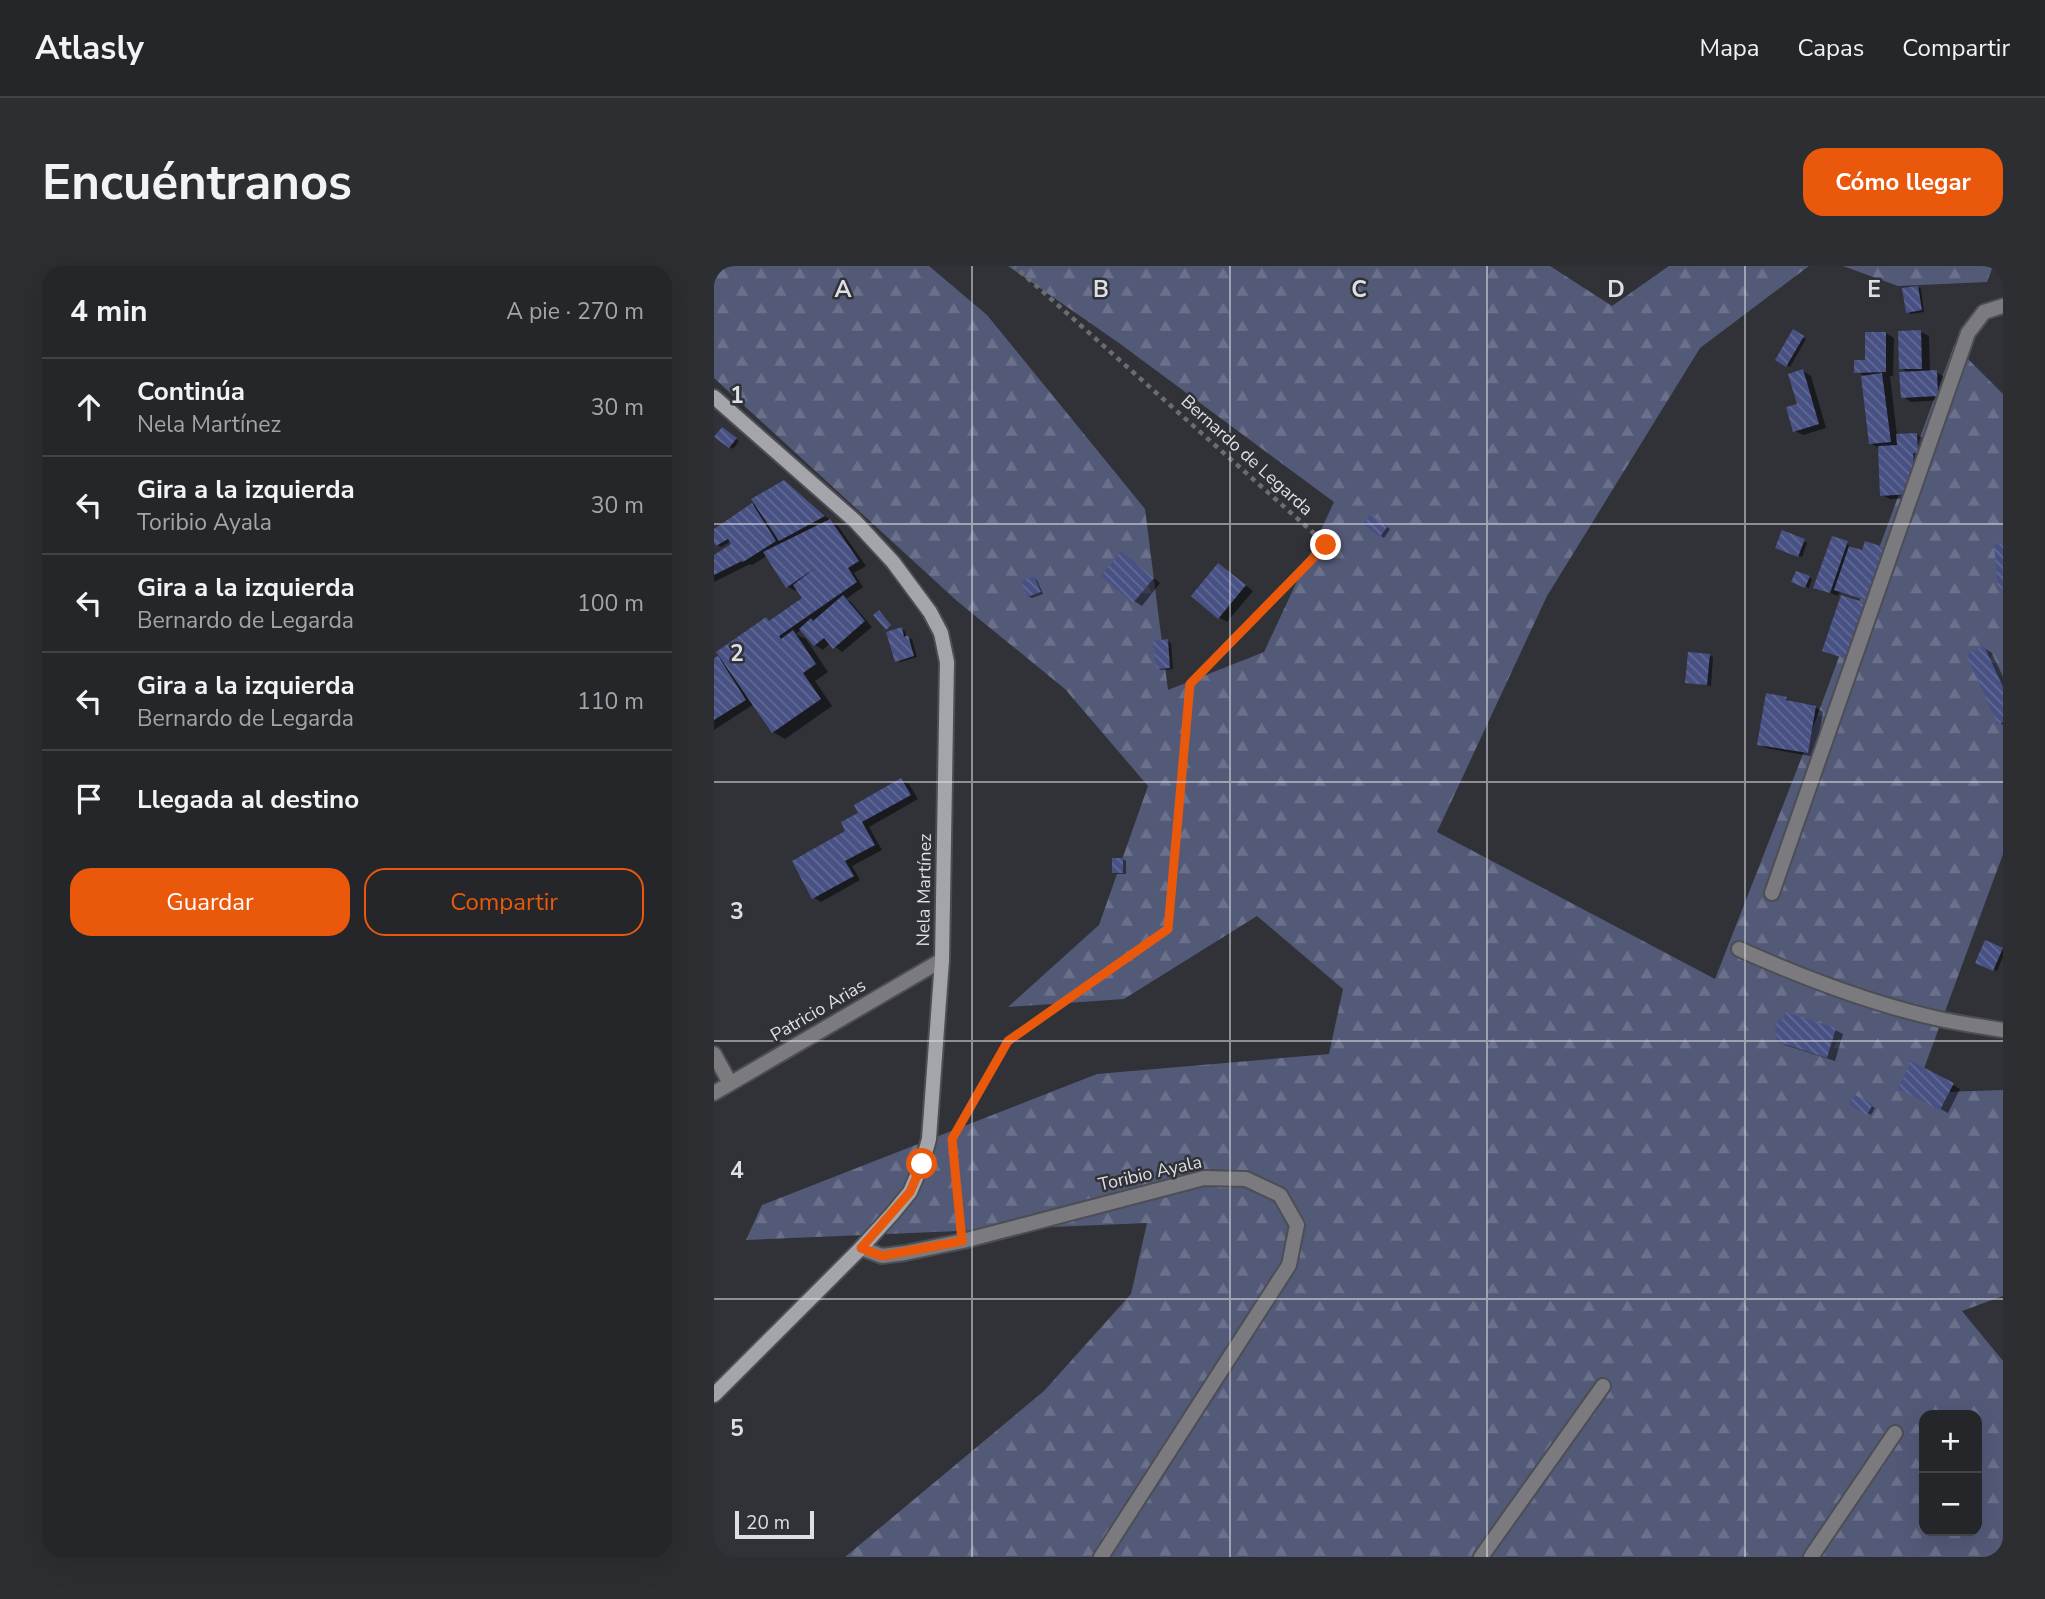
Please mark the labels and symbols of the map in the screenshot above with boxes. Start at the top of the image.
text: A [834,274,852,305]
text: B [1093,274,1109,305]
text: C [1351,274,1367,305]
text: D [1607,274,1625,305]
text: E [1867,274,1881,305]
text: 1 [730,380,744,411]
street label: Bernardo de Legarda [1176,389,1318,521]
route end [1310,529,1341,560]
text: 2 [730,638,744,669]
street label: Nela Martínez [911,833,937,947]
text: 3 [730,896,744,927]
street label: Patricio Arias [766,973,870,1047]
route start [906,1148,937,1179]
street label: Toribio Ayala [1096,1149,1204,1197]
text: 4 [730,1155,744,1186]
text: 5 [730,1413,744,1444]
scale bar [735,1508,814,1540]

